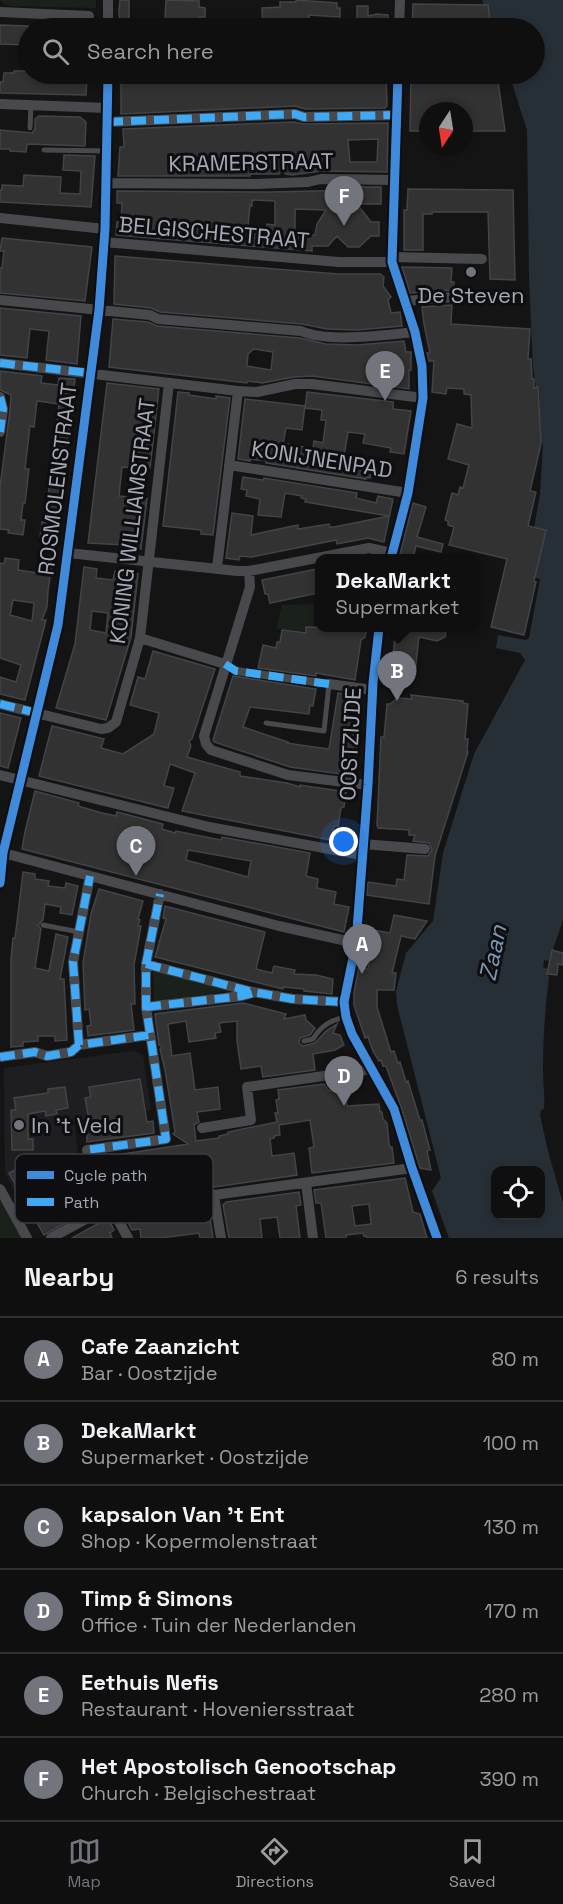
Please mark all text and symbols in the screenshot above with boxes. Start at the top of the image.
search box [18,18,545,84]
icon: search [39,35,72,68]
text: Search here [87,37,214,65]
north arrow [419,102,473,156]
street label: KRAMERSTRAAT [168,147,334,177]
pin: F [324,176,364,226]
street label: BELGISCHESTRAAT [117,210,311,254]
marker: De Steven [464,265,478,279]
place label: De Steven [418,281,524,309]
pin: E [366,352,404,401]
street label: ROSMOLENSTRAAT [31,381,83,577]
street label: KONING WILLIAMSTRAAT [103,396,161,646]
street label: KONIJNENPAD [249,434,395,484]
popup [315,554,480,632]
text: DekaMarkt [336,566,451,594]
text: Supermarket [336,594,459,620]
pin: B [378,652,416,701]
street label: OOSTZIJDE [333,687,367,801]
pin: C [116,826,156,876]
your location [329,827,358,856]
water label: Zaan [472,921,514,984]
pin: A [342,924,382,974]
pin: D [324,1056,364,1106]
place label: In 't Veld [31,1111,122,1139]
marker: In 't Veld [12,1118,26,1132]
legend [15,1154,213,1223]
text: Cycle path [64,1165,147,1186]
map controls [491,1166,545,1220]
button: locate [491,1166,545,1220]
text: Path [64,1192,99,1213]
text: Nearby [24,1260,114,1294]
text: 6 results [455,1264,539,1290]
text: Cafe Zaanzicht [81,1332,240,1360]
text: A [37,1346,50,1372]
text: 80 m [491,1346,539,1372]
text: Bar · Oostzijde [81,1360,218,1386]
text: DekaMarkt [81,1416,197,1444]
text: B [37,1430,50,1456]
text: 100 m [483,1430,539,1456]
text: Supermarket · Oostzijde [81,1444,309,1470]
text: kapsalon Van 't Ent [81,1500,285,1528]
text: C [37,1514,50,1540]
text: 130 m [483,1514,539,1540]
text: Shop · Kopermolenstraat [81,1528,318,1554]
text: Timp & Simons [81,1584,233,1612]
text: D [37,1598,50,1624]
text: 170 m [484,1598,539,1624]
text: Office · Tuin der Nederlanden [81,1612,357,1638]
text: Eethuis Nefis [81,1668,219,1696]
text: E [38,1682,49,1708]
text: 280 m [479,1682,539,1708]
text: Restaurant · Hoveniersstraat [81,1696,355,1722]
text: Het Apostolisch Genootschap [81,1752,396,1780]
text: F [38,1766,49,1792]
text: 390 m [480,1766,539,1792]
text: Church · Belgischestraat [81,1780,316,1806]
tab: Map [67,1835,101,1892]
tab: Directions [236,1835,314,1892]
tab: Saved [449,1835,496,1892]

